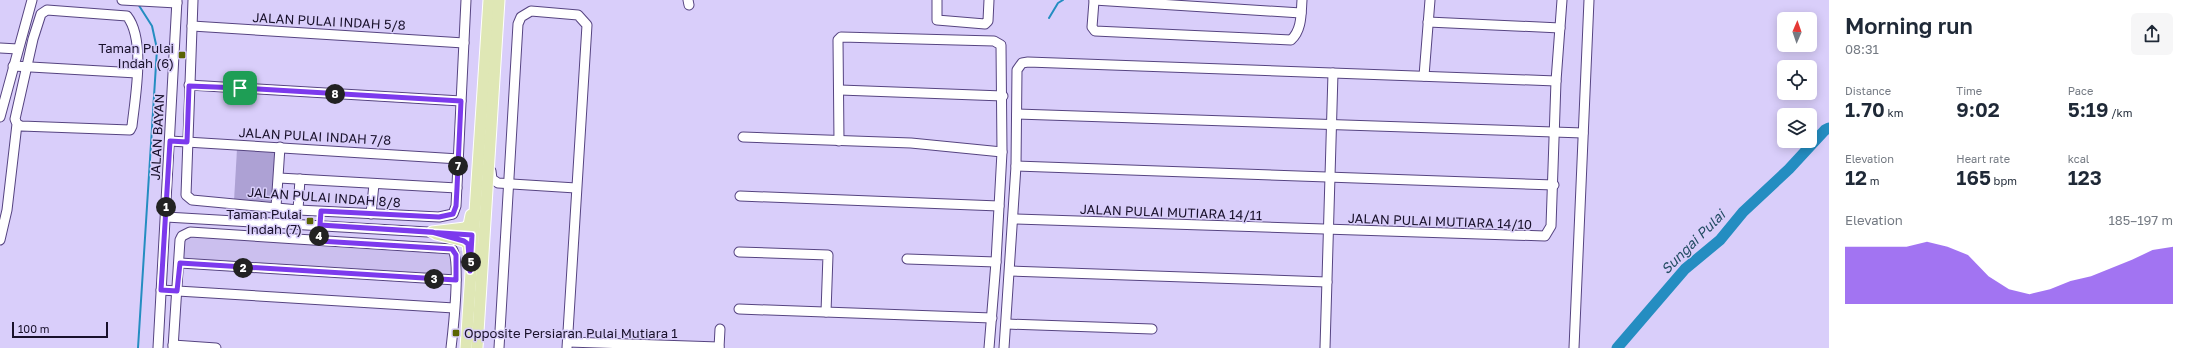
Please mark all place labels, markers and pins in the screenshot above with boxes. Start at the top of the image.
place label: Taman Pulai Indah (6) [98,40,174,71]
marker: Taman Pulai Indah (6) [177,50,187,60]
pin [223,71,257,105]
pin: 8 [325,84,345,104]
pin: 7 [448,156,468,176]
pin: 1 [156,197,176,217]
place label: Taman Pulai Indah (7) [226,206,302,237]
marker: Taman Pulai Indah (7) [305,216,315,226]
pin: 4 [309,226,329,246]
pin: 5 [461,252,481,272]
pin: 2 [233,258,253,278]
pin: 3 [424,269,444,289]
place label: Opposite Persiaran Pulai Mutiara 1 [464,325,678,341]
marker: Opposite Persiaran Pulai Mutiara 1 [451,328,461,338]

